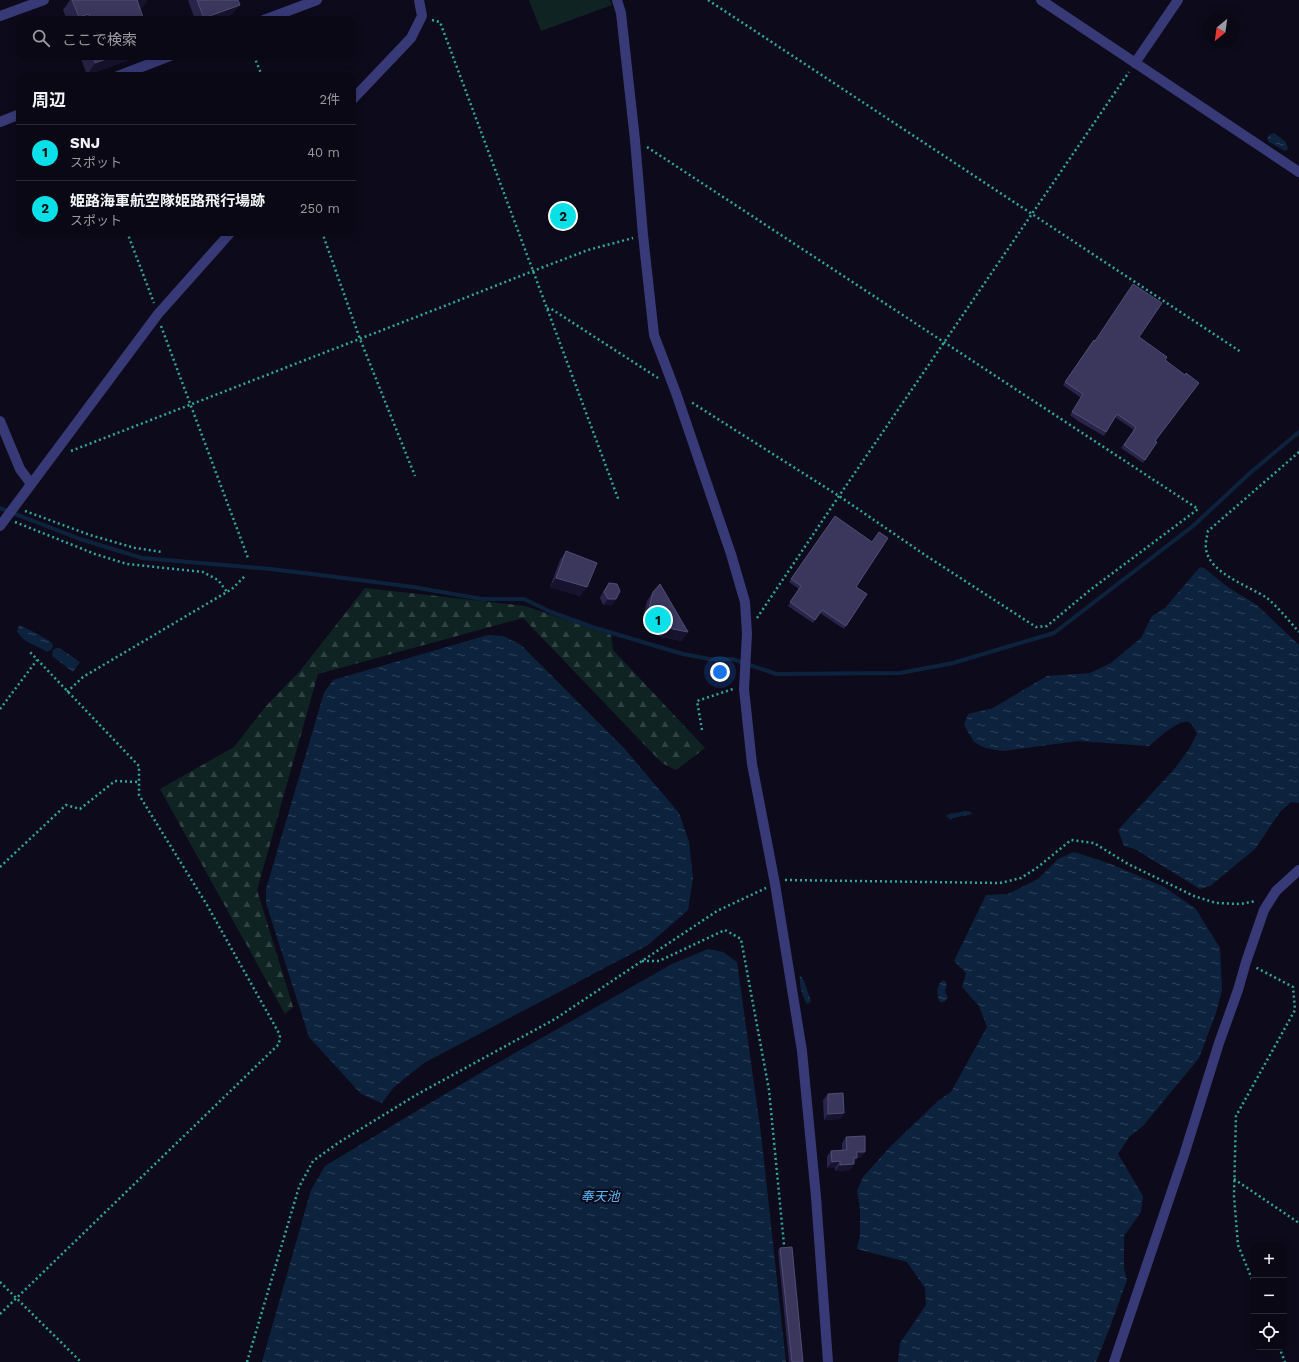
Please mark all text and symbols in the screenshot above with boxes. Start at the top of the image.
north arrow [1203,12,1239,48]
search box [16,16,356,60]
icon: search [30,27,52,49]
text: ここで検索 [62,31,137,49]
text: 周辺 [32,90,66,110]
text: 2件 [319,92,340,107]
text: SNJ [70,134,100,152]
text: 1 [42,145,48,160]
text: 40 m [307,145,340,160]
text: スポット [70,155,122,170]
text: 姫路海軍航空隊姫路飛行場跡 [70,192,265,210]
text: 2 [41,201,49,216]
text: 250 m [300,201,340,216]
pin: 2 [550,201,576,231]
text: スポット [70,213,122,228]
pin: 1 [645,605,671,635]
your location [710,662,730,682]
water label: 奉天池 [580,1189,621,1204]
map controls [1251,1242,1287,1350]
button: + [1251,1242,1287,1278]
button: − [1251,1278,1287,1314]
button: locate [1251,1314,1287,1350]

